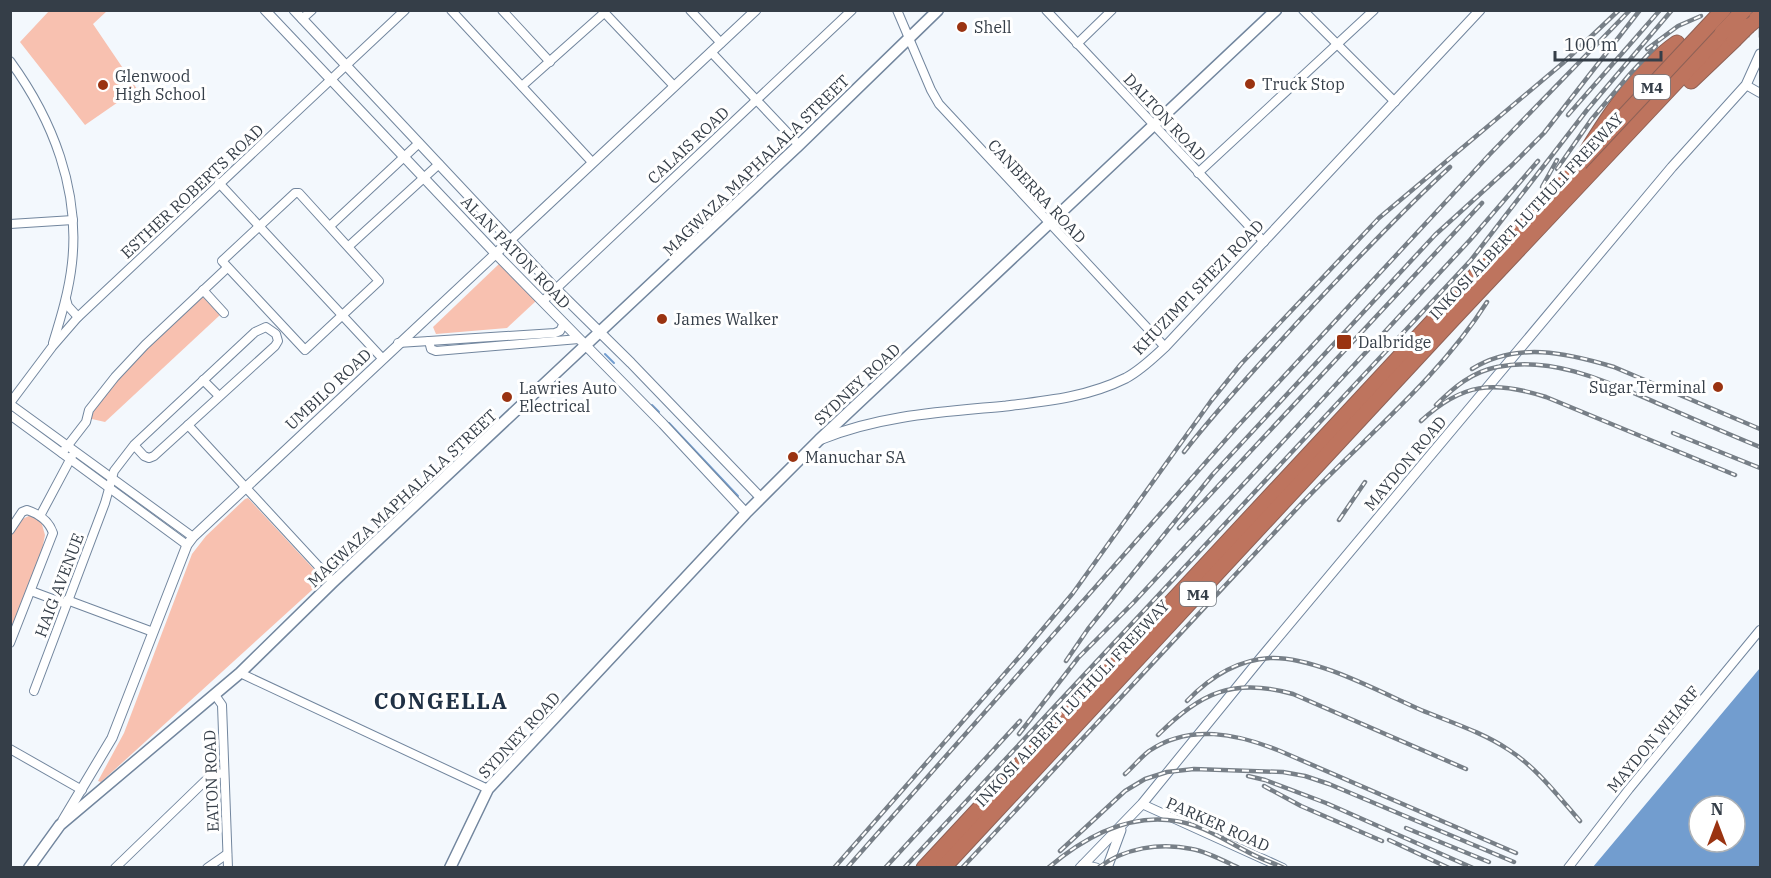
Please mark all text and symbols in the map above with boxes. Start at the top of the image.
place label: Shell [974,17,1012,37]
marker: Shell [955,20,969,34]
scale bar [1555,24,1662,62]
text: 100 m [1564,33,1618,56]
place label: Glenwood High School [115,66,206,104]
street label: DALTON ROAD [1119,69,1211,165]
street label: MAGWAZA MAPHALALA STREET [659,70,853,260]
place label: Truck Stop [1262,74,1345,94]
road number: M4 [1634,75,1670,99]
marker: Truck Stop [1243,77,1257,91]
marker: Glenwood High School [96,78,110,92]
street label: CALAIS ROAD [643,102,733,188]
street label: INKOSI ALBERT LUTHULI FREEWAY [1425,108,1627,324]
street label: ESTHER ROBERTS ROAD [116,120,268,262]
street label: CANBERRA ROAD [984,135,1090,247]
street label: ALAN PATON ROAD [457,191,575,313]
street label: KHUZIMPI SHEZI ROAD [1128,215,1268,359]
place label: James Walker [674,309,778,329]
marker: James Walker [655,312,669,326]
place label: Dalbridge [1358,332,1431,352]
marker: Dalbridge [1335,333,1353,351]
street label: SYDNEY ROAD [810,339,904,429]
street label: UMBILO ROAD [281,344,375,434]
place label: Sugar Terminal [1589,377,1706,397]
place label: Lawries Auto Electrical [519,378,617,416]
marker: Sugar Terminal [1711,380,1725,394]
marker: Lawries Auto Electrical [500,390,514,404]
street label: MAGWAZA MAPHALALA STREET [303,405,501,591]
street label: MAYDON ROAD [1360,412,1450,514]
place label: Manuchar SA [805,447,906,467]
marker: Manuchar SA [786,450,800,464]
street label: HAIG AVENUE [30,530,88,640]
road number: M4 [1180,582,1216,606]
street label: INKOSI ALBERT LUTHULI FREEWAY [971,595,1173,811]
street label: MAYDON WHARF [1603,682,1703,796]
district label: CONGELLA [374,686,508,715]
street label: SYDNEY ROAD [474,688,564,782]
street label: EATON ROAD [199,730,223,832]
street label: PARKER ROAD [1163,792,1273,856]
north arrow [1687,794,1747,854]
text: N [1711,799,1723,819]

